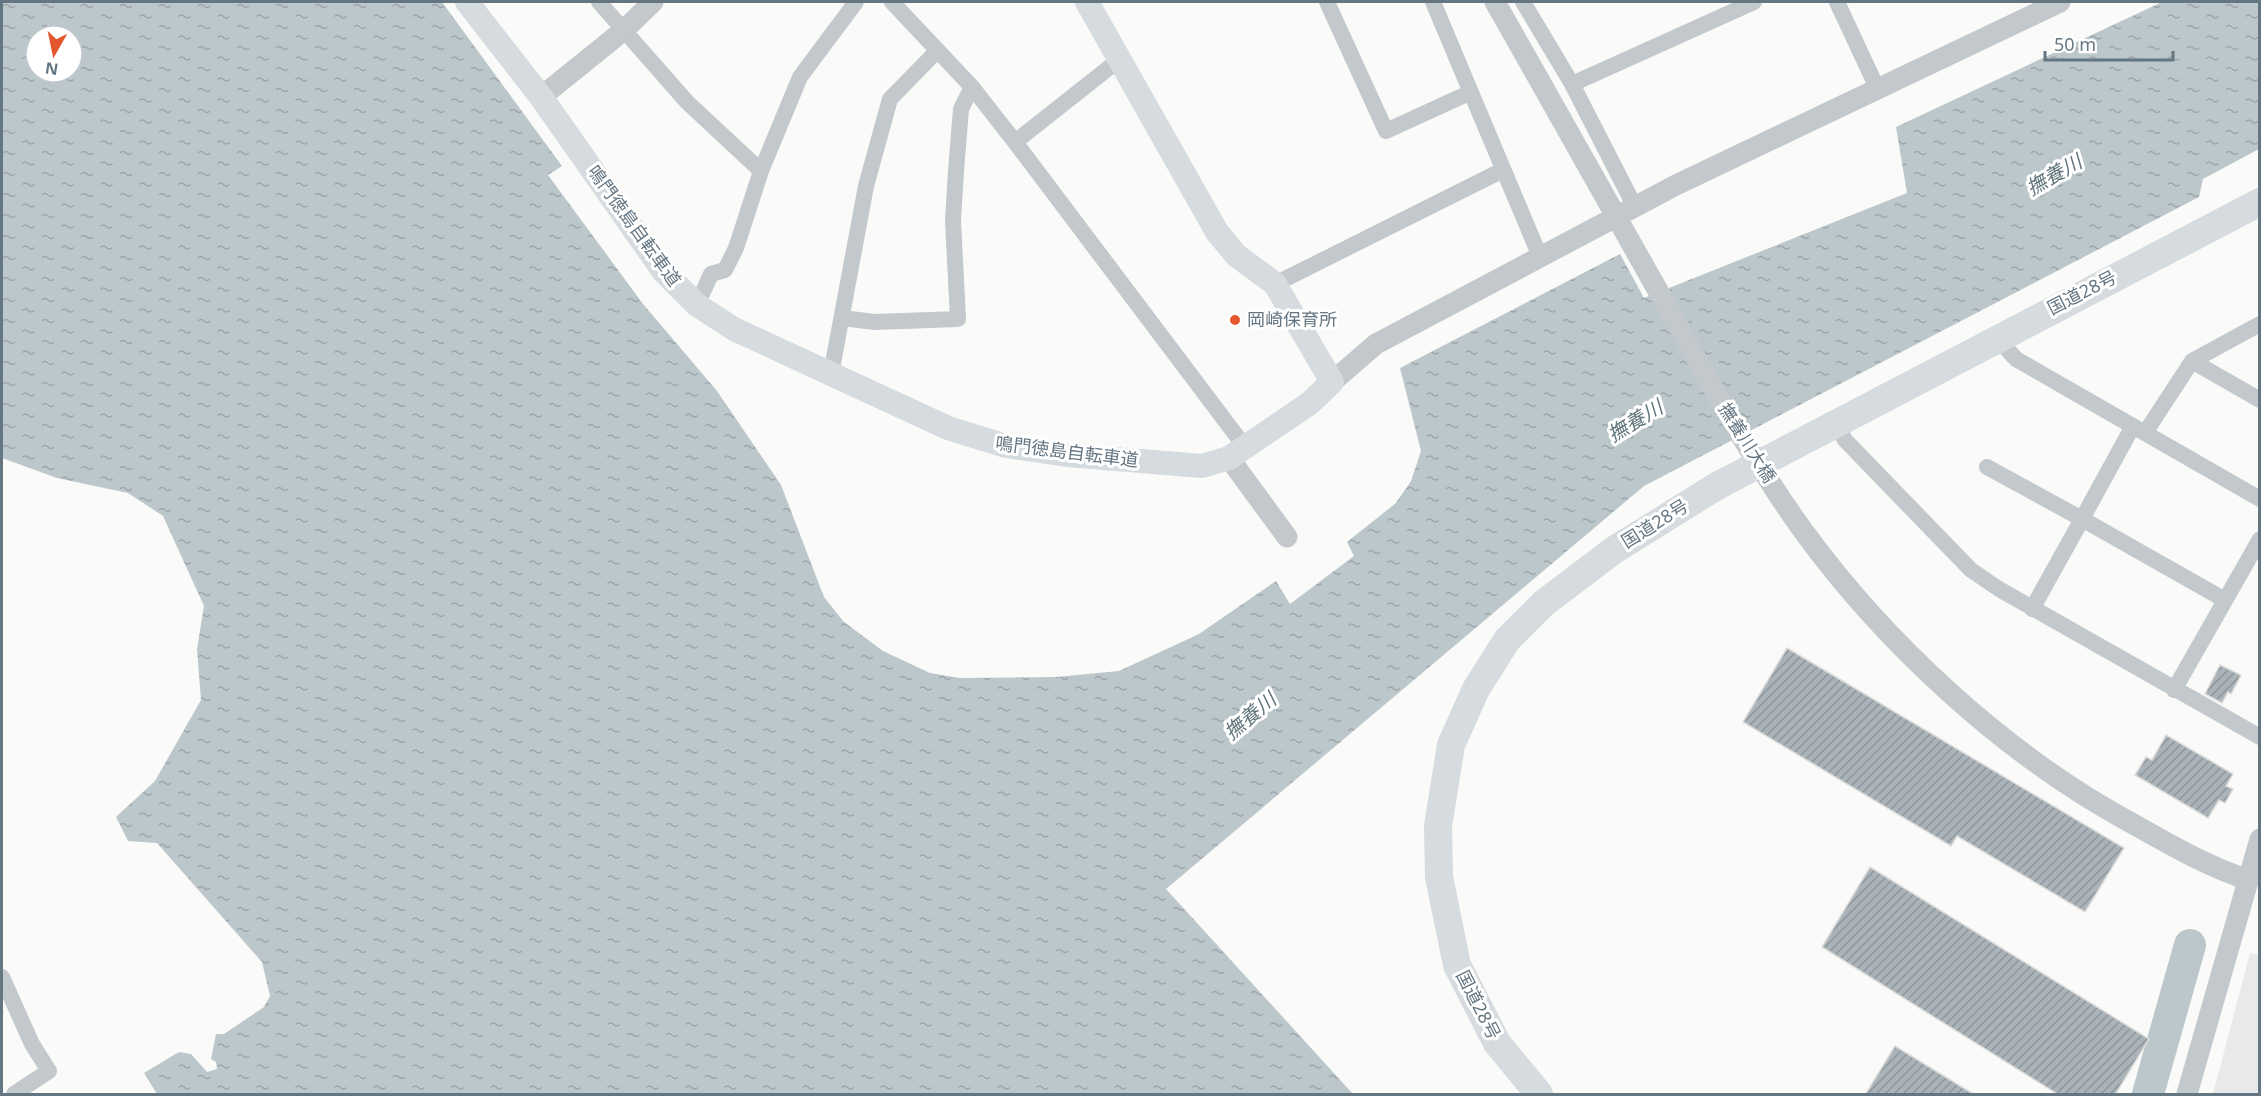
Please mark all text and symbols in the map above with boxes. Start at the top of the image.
north arrow [24,24,84,84]
scale bar [2045,24,2172,62]
text: 50 m [2054,32,2096,56]
text: N [44,57,60,81]
water label: 撫養川 [2021,147,2088,201]
street label: 鳴門徳島自転車道 [583,160,687,291]
street label: 国道28号 [2043,264,2120,320]
place label: 岡崎保育所 [1247,307,1337,331]
marker: 岡崎保育所 [1228,313,1242,327]
water label: 撫養川 [1602,393,1669,448]
street label: 撫養川大橋 [1714,398,1782,487]
street label: 鳴門徳島自転車道 [994,430,1140,472]
street label: 国道28号 [1616,493,1692,553]
water label: 撫養川 [1218,685,1283,745]
street label: 国道28号 [1451,966,1507,1043]

